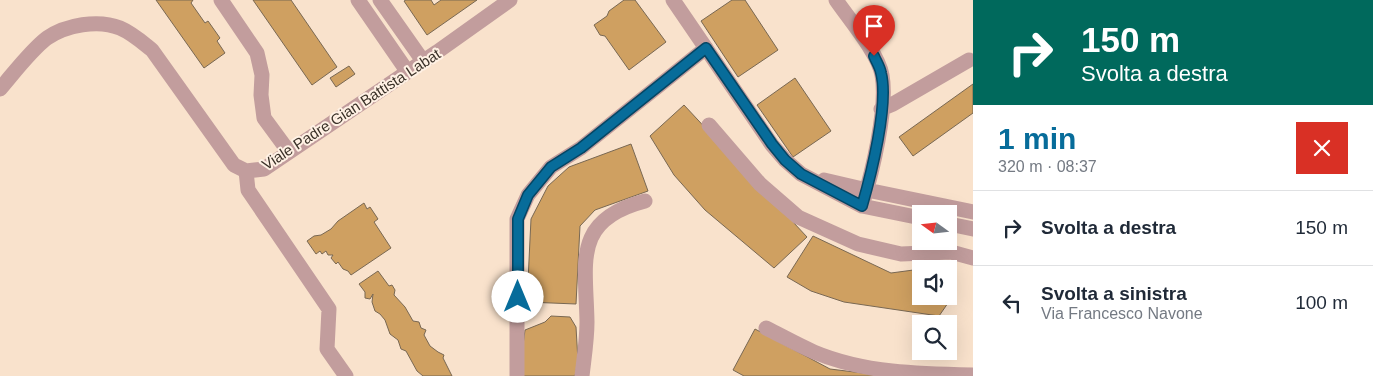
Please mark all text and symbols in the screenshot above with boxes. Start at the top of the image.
pin [853,5,895,56]
icon: arrive [860,12,888,40]
icon: right [998,20,1063,85]
text: 150 m [1081,20,1180,59]
street label: Viale Padre Gian Battista Labat [259,44,444,173]
text: Svolta a destra [1081,61,1228,86]
text: 1 min [998,122,1076,155]
button: close [1296,122,1348,174]
text: 320 m · 08:37 [998,158,1097,175]
north arrow [912,205,958,250]
map controls [912,205,957,360]
icon: right [998,214,1026,242]
text: Svolta a destra [1041,217,1176,238]
text: 150 m [1295,217,1348,238]
button: sound [912,260,957,305]
position arrow [491,270,543,322]
text: Svolta a sinistra [1041,283,1187,304]
icon: left [998,289,1026,317]
text: 100 m [1295,292,1348,313]
text: Via Francesco Navone [1041,305,1203,322]
button: search [912,315,957,360]

